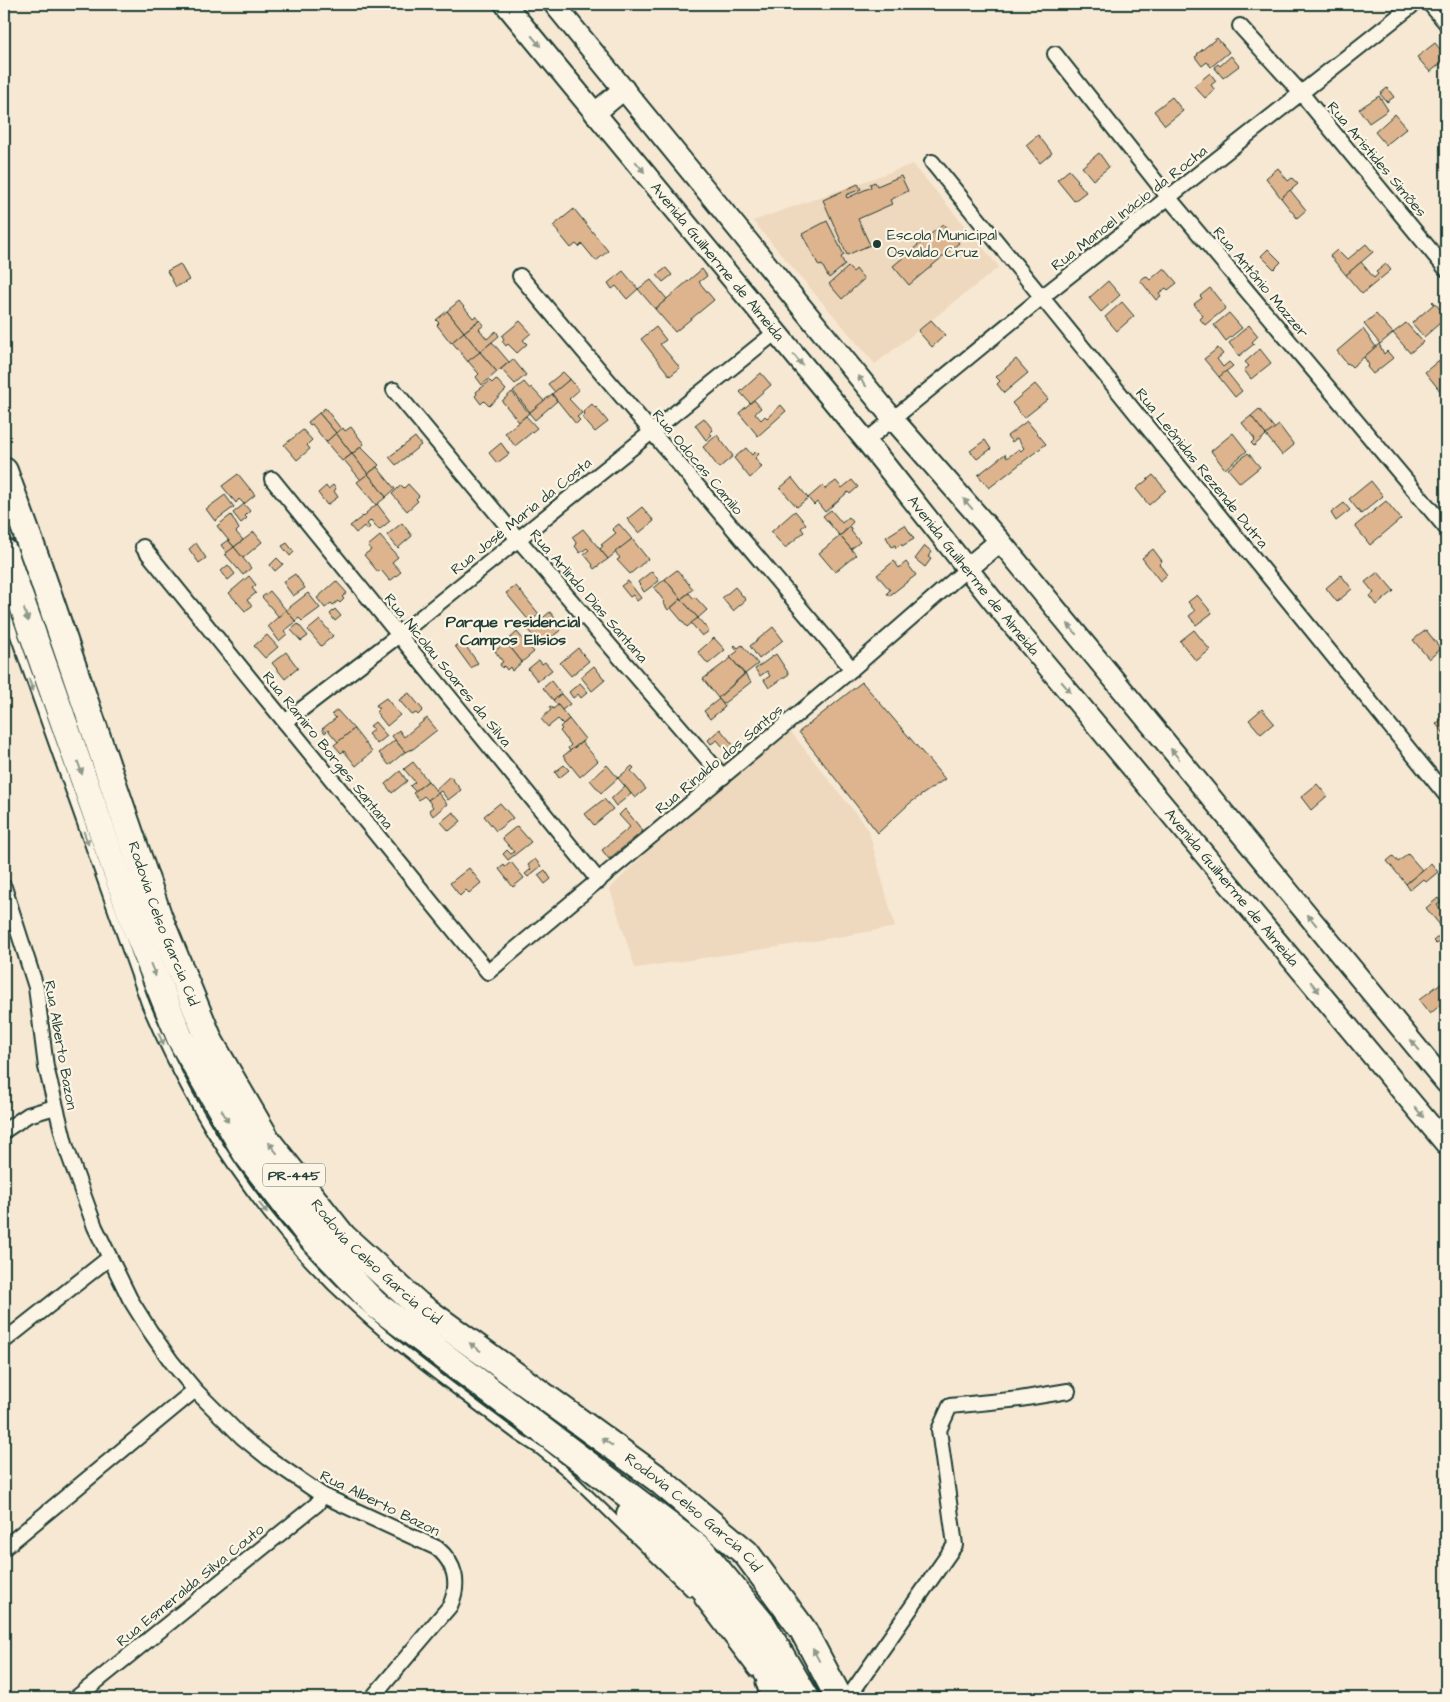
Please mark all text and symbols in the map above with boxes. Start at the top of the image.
one-way arrow [531,35,542,48]
street label: Rua Aristides Simões [1322,97,1432,222]
street label: Rua Manoel Inácio da Rocha [1047,140,1212,276]
one-way arrow [634,160,645,173]
street label: Avenida Guilherme de Almeida [645,178,789,346]
street label: Rua Antônio Mazzer [1208,222,1313,342]
place label: Escola Municipal Osvaldo Cruz [887,225,997,263]
marker: Escola Municipal Osvaldo Cruz [871,238,883,250]
one-way arrow [793,353,804,366]
one-way arrow [856,375,867,388]
street label: Rua Leônidas Rezende Dutra [1130,384,1273,553]
street label: Rua Odocas Camilo [647,405,748,520]
street label: Rua José Maria da Costa [446,453,597,580]
street label: Avenida Guilherme de Almeida [902,491,1044,661]
one-way arrow [962,499,974,511]
street label: Rua Arlindo Dias Santana [525,525,653,668]
street label: Rua Nicolau Soares da Silva [379,589,516,752]
one-way arrow [22,608,30,623]
district label: Parque residencial Campos Elísios [446,611,581,651]
one-way arrow [1067,622,1078,635]
street label: Rua Ramiro Borges Santana [257,667,398,834]
one-way arrow [28,678,36,693]
one-way arrow [1060,681,1071,693]
street label: Rua Rinaldo dos Santos [651,699,788,819]
one-way arrow [1170,748,1181,761]
one-way arrow [76,761,84,776]
street label: Avenida Guilherme de Almeida [1159,804,1304,972]
one-way arrow [82,831,90,846]
street label: Rodovia Celso Garcia Cid [123,839,204,1009]
one-way arrow [1306,914,1317,927]
one-way arrow [149,963,157,977]
street label: Rua Alberto Bazon [39,979,82,1112]
one-way arrow [1310,980,1321,993]
one-way arrow [157,1032,165,1046]
one-way arrow [1410,1039,1421,1052]
one-way arrow [1414,1105,1425,1118]
one-way arrow [220,1109,229,1122]
one-way arrow [267,1142,278,1155]
road number: PR-445 [263,1164,325,1186]
street label: Rodovia Celso Garcia Cid [306,1195,446,1330]
one-way arrow [258,1201,268,1215]
one-way arrow [468,1342,482,1352]
one-way arrow [600,1437,613,1447]
street label: Rodovia Celso Garcia Cid [620,1448,767,1576]
street label: Rua Alberto Bazon [316,1465,444,1542]
street label: Rua Esmeralda Silva Couto [112,1519,269,1652]
one-way arrow [812,1648,821,1662]

